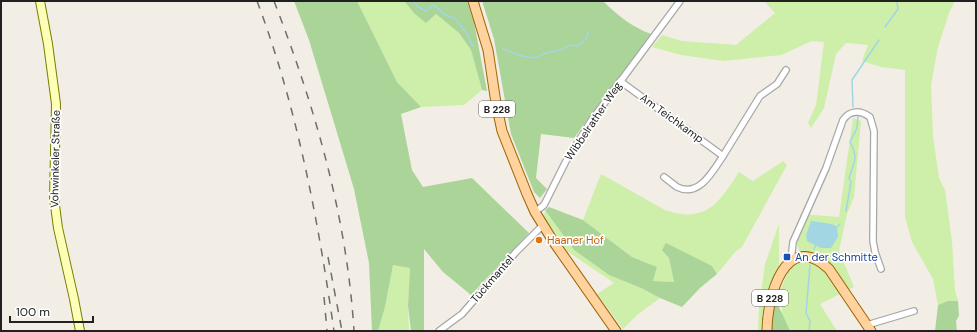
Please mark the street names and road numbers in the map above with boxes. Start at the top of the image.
street label: Wibbelrather Weg [561,79,625,163]
street label: Am Teichkamp [638,90,706,146]
road number: B 228 [479,101,515,117]
street label: Vohwinkeler Straße [47,110,63,208]
street label: Tückmantel [467,252,517,306]
road number: B 228 [752,290,788,306]

